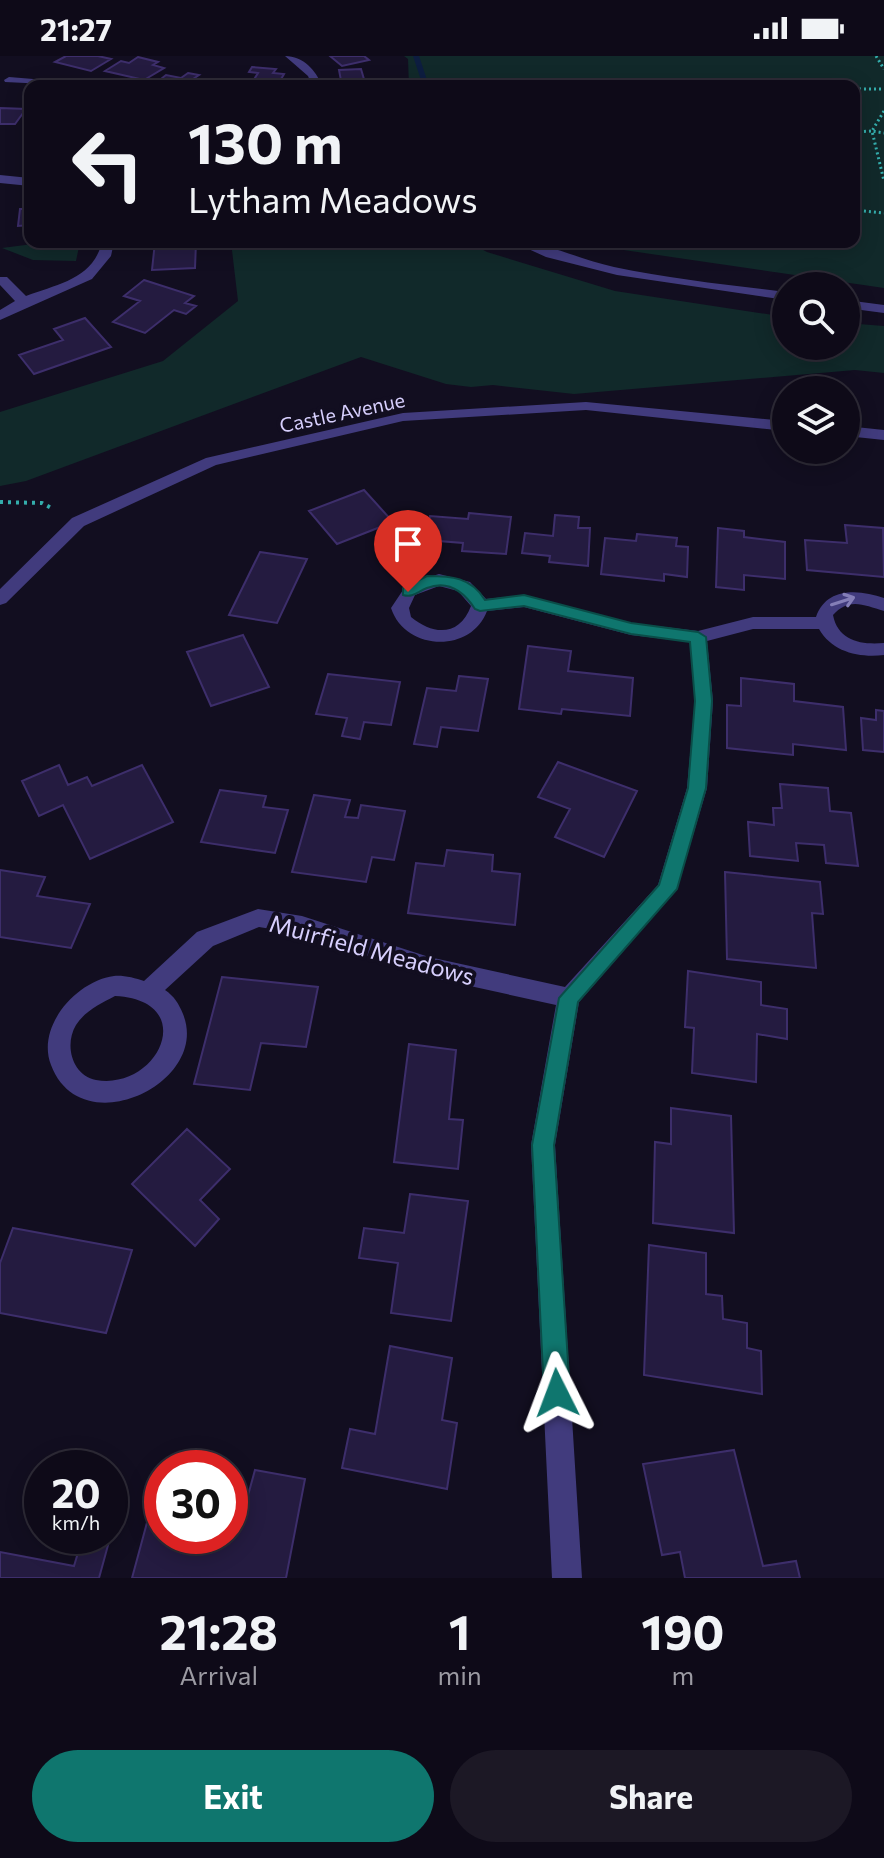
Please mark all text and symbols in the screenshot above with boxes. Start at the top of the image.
text: 21:27 [40,10,112,47]
text: 130 m [188,107,343,176]
icon: left [56,112,160,216]
text: Lytham Meadows [188,176,478,220]
map controls [772,272,860,464]
button: search [772,272,860,360]
button: layers [772,376,860,464]
street label: Castle Avenue [277,387,407,437]
pin [374,510,442,592]
icon: arrive [386,522,430,566]
one-way arrow [830,593,855,607]
street label: Muirfield Meadows [266,908,478,990]
position arrow [515,1351,599,1435]
speed limit sign: 30 [144,1450,248,1554]
text: 20 [51,1467,101,1516]
text: km/h [52,1510,100,1534]
text: 21:28 [160,1601,278,1660]
text: 1 [449,1601,470,1660]
text: 190 [641,1601,724,1660]
text: Arrival [179,1659,258,1690]
text: min [437,1659,482,1690]
text: m [672,1659,694,1690]
button: Exit [32,1750,434,1842]
button: Share [450,1750,852,1842]

